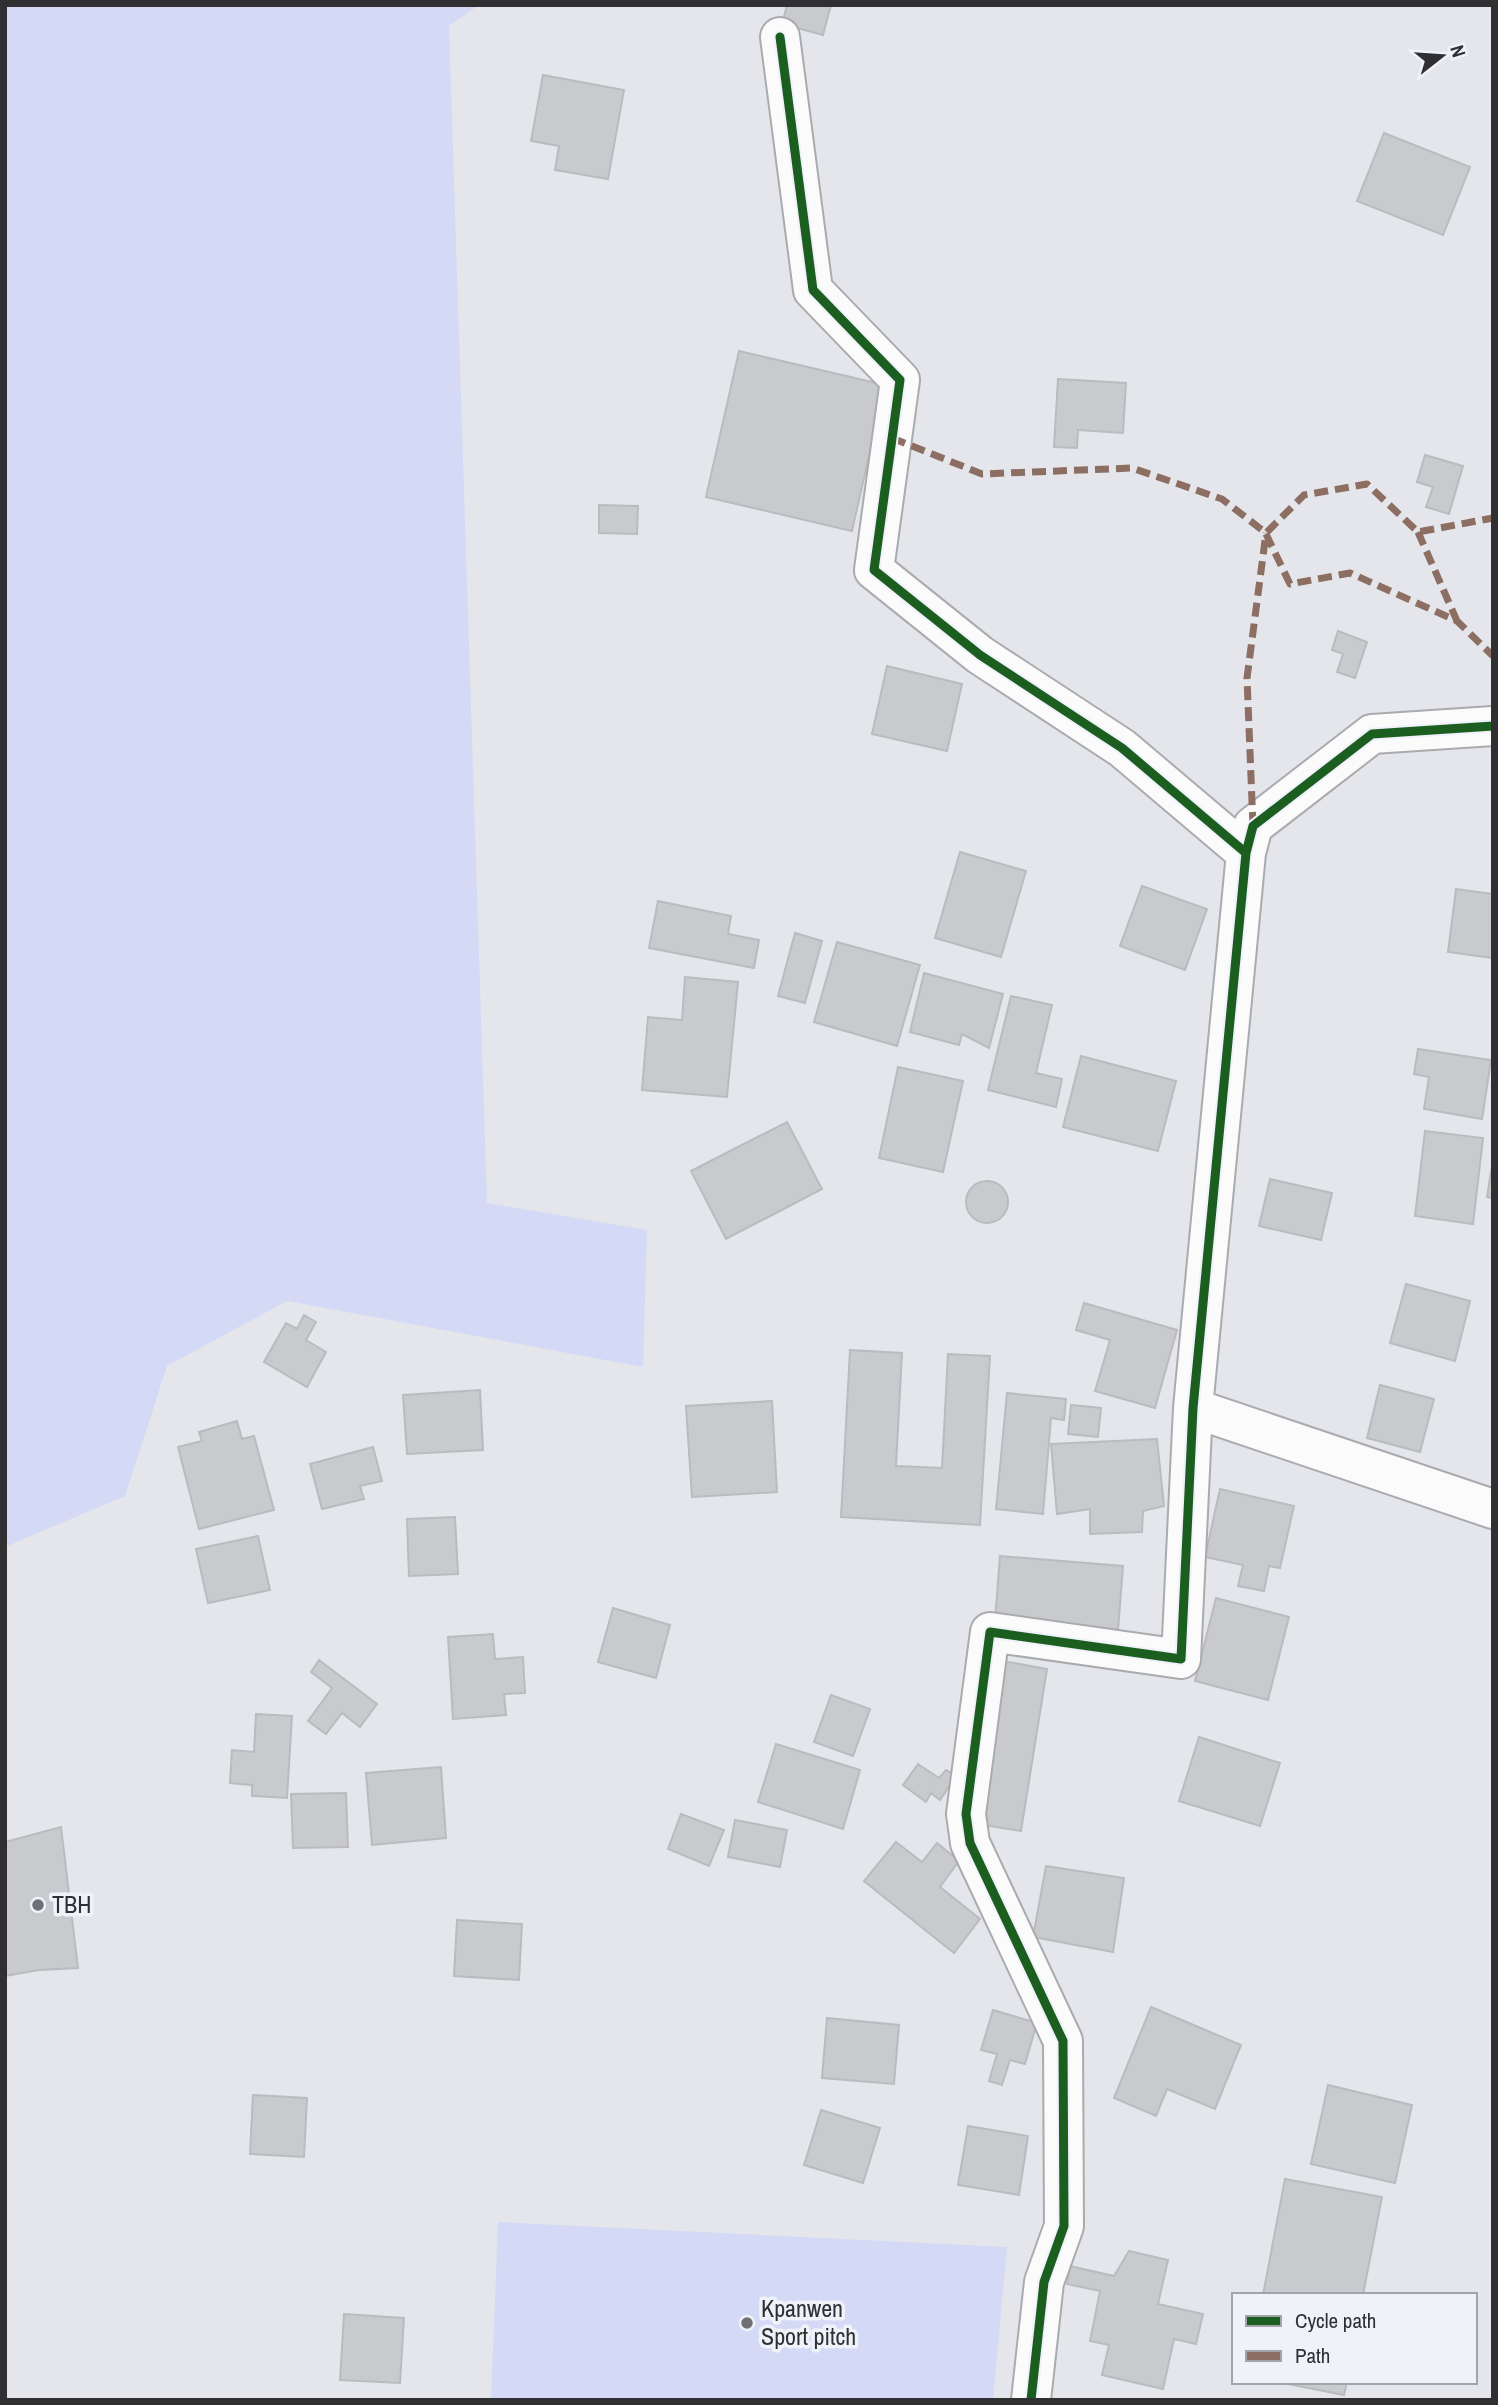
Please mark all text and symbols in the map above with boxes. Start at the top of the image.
north arrow [1407,21,1477,91]
text: N [1444,42,1472,60]
place label: TBH [52,1888,91,1920]
marker: TBH [30,1897,46,1913]
place label: Kpanwen Sport pitch [761,2292,856,2352]
legend [1232,2293,1477,2384]
text: Cycle path [1295,2306,1376,2335]
marker: Kpanwen Sport pitch [739,2315,755,2331]
text: Path [1295,2341,1330,2370]

